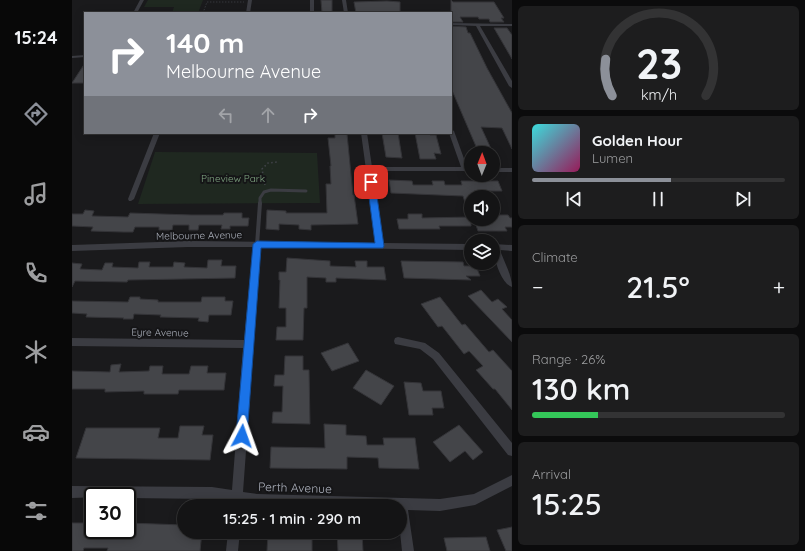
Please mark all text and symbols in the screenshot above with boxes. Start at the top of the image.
text: 140 m [166,25,244,60]
text: 15:24 [14,26,58,49]
icon: right [100,28,152,80]
text: 23 [635,37,682,89]
text: Melbourne Avenue [166,60,321,83]
text: km/h [640,86,677,104]
icon: directions [22,100,50,128]
icon: left [215,104,237,126]
icon: ahead [257,104,279,126]
icon: right [299,104,321,126]
text: Golden Hour [592,131,683,150]
north arrow [464,146,500,182]
map controls [464,146,500,270]
text: Lumen [592,150,633,166]
pin [354,165,388,199]
icon: arrive [360,171,382,193]
park label: Pineview Park [201,172,265,185]
icon: music [22,180,50,208]
icon: previous [563,188,585,210]
icon: pause [647,188,669,210]
icon: next [732,188,754,210]
button: sound [464,190,500,226]
street label: Melbourne Avenue [156,228,243,243]
button: layers [464,234,500,270]
text: Climate [532,249,578,265]
icon: phone [22,259,50,287]
text: 21.5° [626,268,690,306]
text: − [532,273,543,301]
text: + [773,273,785,301]
street label: Eyre Avenue [131,325,189,340]
icon: climate [22,338,50,366]
text: Range · 26% [532,351,605,367]
text: 130 km [532,370,630,408]
position arrow [221,415,263,457]
icon: car [22,418,50,446]
text: Arrival [532,466,571,482]
street label: Perth Avenue [258,479,332,496]
text: 15:25 [532,485,602,523]
speed limit sign: 30 [84,487,136,539]
icon: filters [22,497,50,525]
text: 15:25 · 1 min · 290 m [223,509,361,528]

